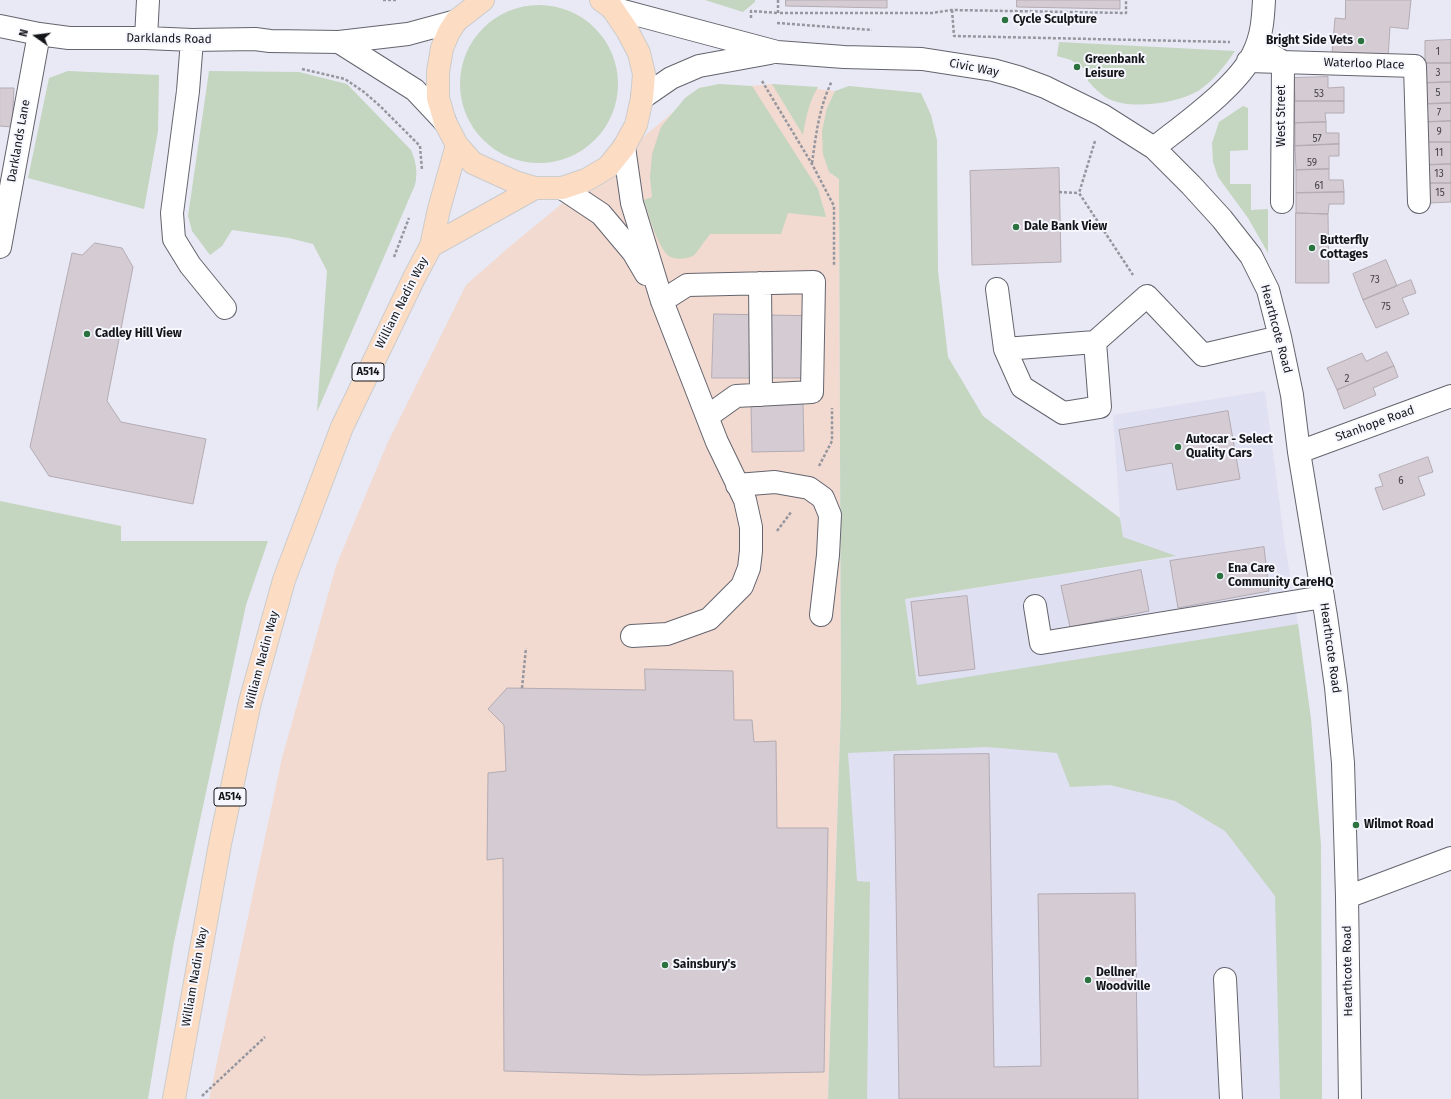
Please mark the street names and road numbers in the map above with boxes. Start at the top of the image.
street label: Darklands Road [126,31,212,47]
street label: Waterloo Place [1323,55,1405,73]
street label: Civic Way [948,56,1000,80]
street label: West Street [1275,85,1289,147]
street label: Darklands Lane [5,98,33,184]
street label: William Nadin Way [373,255,431,351]
street label: Hearthcote Road [1257,283,1295,375]
road number: A514 [352,363,384,381]
street label: Stanhope Road [1334,403,1416,445]
street label: Hearthcote Road [1317,602,1343,694]
street label: William Nadin Way [242,609,282,711]
road number: A514 [214,788,246,806]
street label: Hearthcote Road [1340,925,1356,1017]
street label: William Nadin Way [179,926,211,1028]

